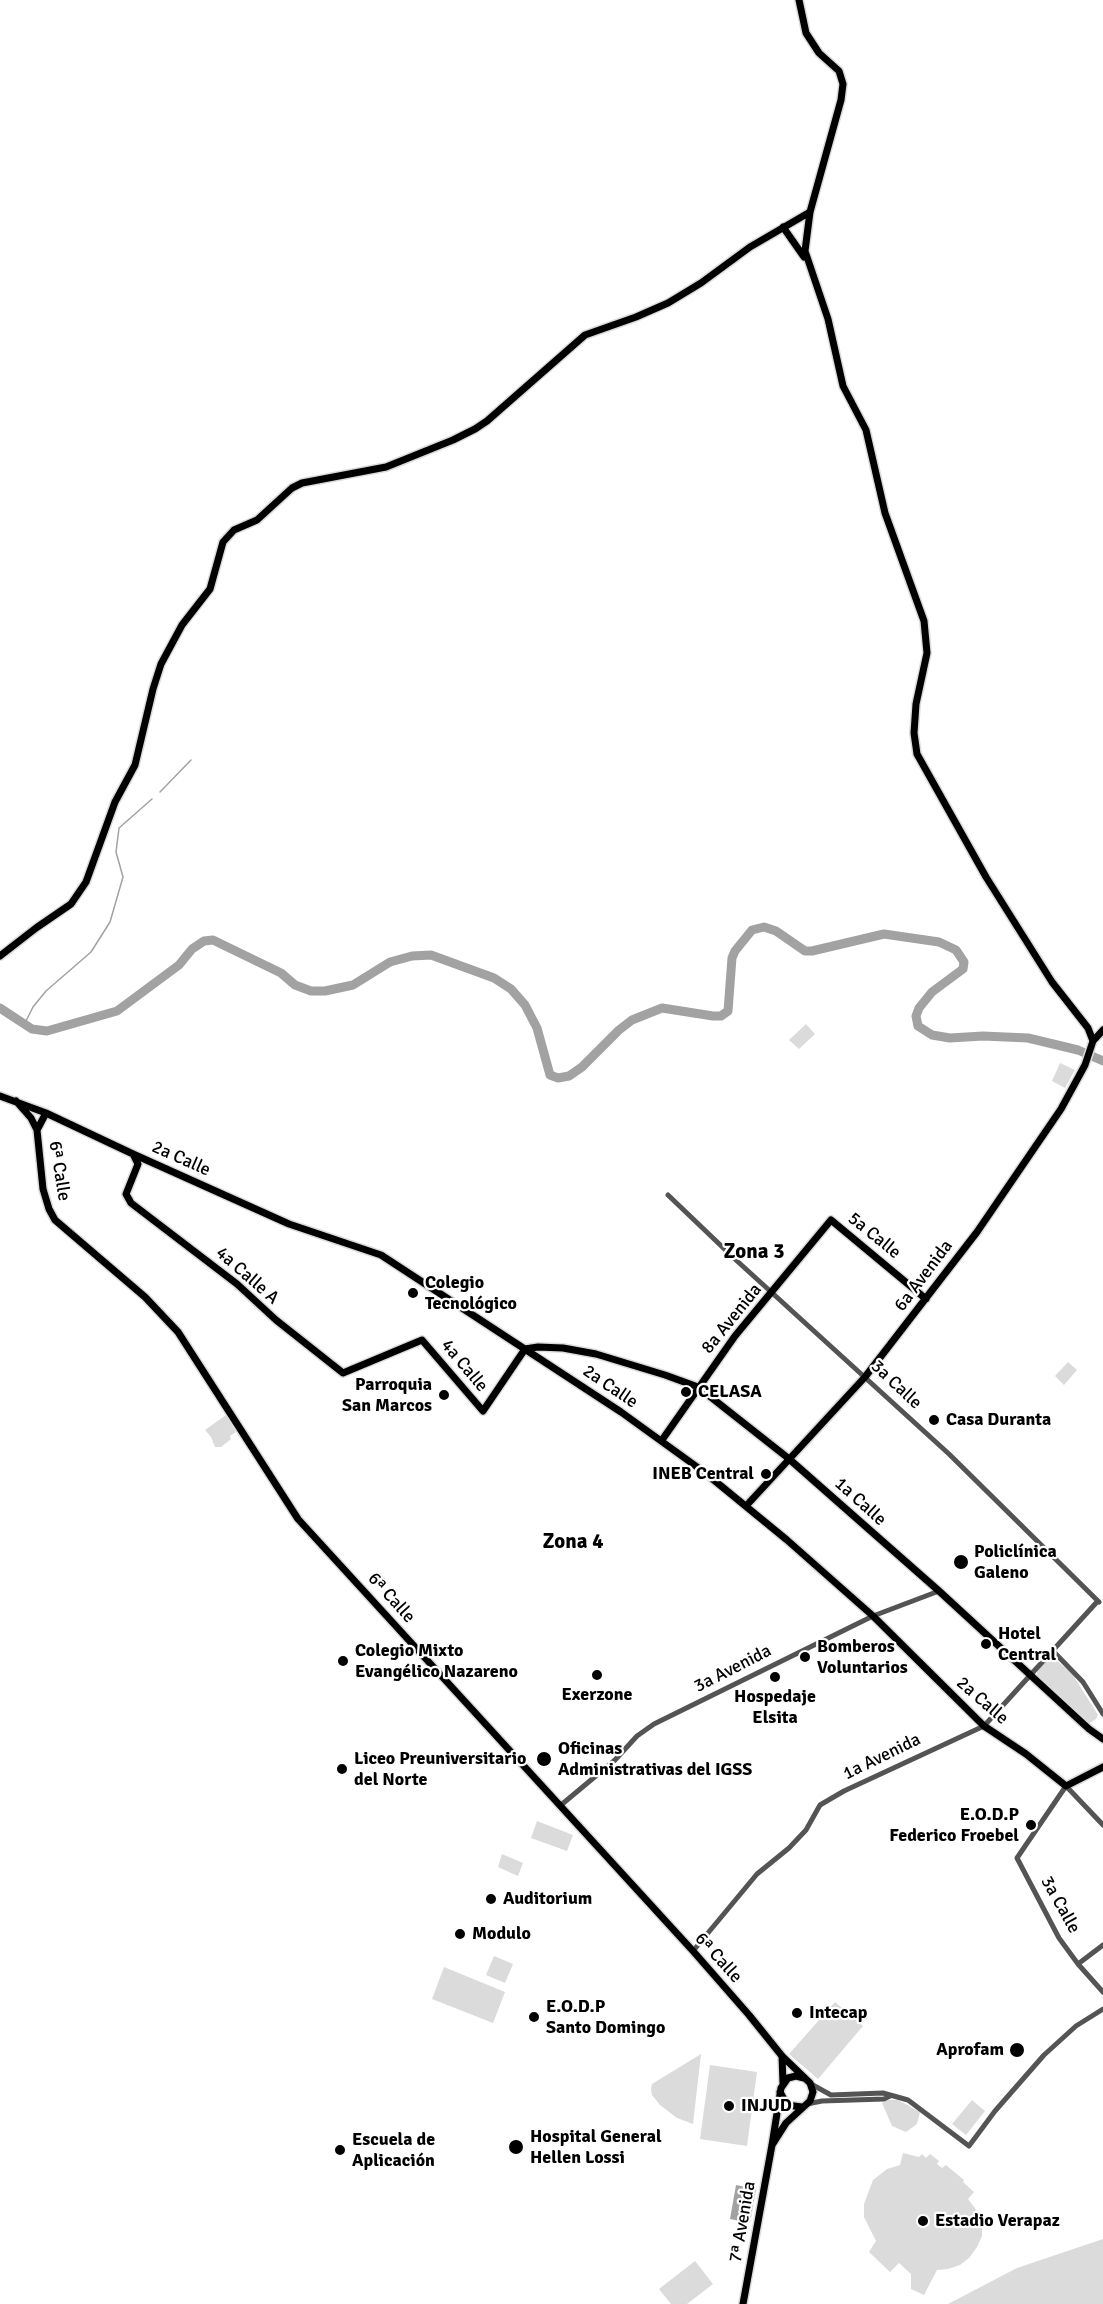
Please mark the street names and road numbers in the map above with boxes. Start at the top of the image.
street label: 2a Calle [148,1137,214,1181]
street label: 6ª Calle [44,1139,74,1203]
street label: 5a Calle [843,1208,905,1264]
street label: 6a Avenida [890,1236,958,1316]
street label: 4a Calle A [211,1243,283,1309]
street label: 8a Avenida [697,1280,767,1358]
street label: 4a Calle [436,1335,492,1397]
street label: 3a Calle [866,1356,926,1414]
street label: 2a Calle [578,1361,642,1413]
street label: 1a Calle [830,1473,890,1531]
street label: 6ª Calle [363,1568,419,1628]
street label: 3a Avenida [691,1640,775,1698]
street label: 2a Calle [952,1673,1012,1729]
street label: 1a Avenida [840,1729,924,1785]
street label: 3a Calle [1036,1873,1084,1937]
street label: 6ª Calle [690,1928,746,1988]
street label: 7ª Avenida [725,2180,761,2264]

